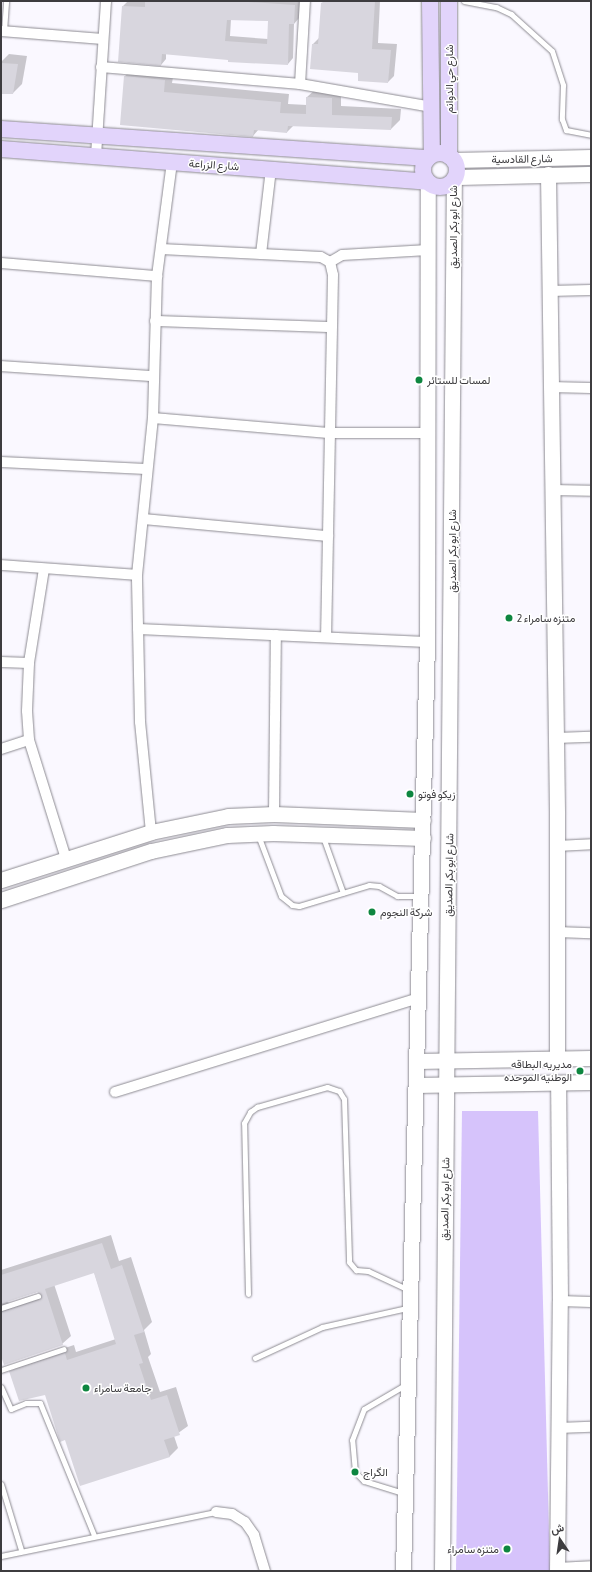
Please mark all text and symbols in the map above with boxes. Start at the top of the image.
street label: شارع حي الدوانم [442,45,456,113]
street label: شارع القادسية [491,152,553,166]
street label: شارع الزراعة [188,157,240,173]
street label: شارع ابو بكر الصديق [446,185,460,269]
place label: لمسات للستائر [427,373,490,387]
marker: لمسات للستائر [414,375,424,385]
street label: شارع ابو بكر الصديق [445,509,459,593]
place label: متنزه سامراء 2 [517,611,575,625]
marker: متنزه سامراء 2 [504,613,514,623]
place label: زيكو فوتو [418,787,455,801]
marker: زيكو فوتو [405,789,415,799]
street label: شارع ابو بكر الصديق [442,833,456,917]
place label: شركة النجوم [380,905,432,919]
marker: شركة النجوم [367,907,377,917]
place label: مديريه البطاقه الوطنيه الموحده [504,1058,572,1084]
marker: مديريه البطاقه الوطنيه الموحده [575,1066,585,1076]
street label: شارع ابو بكر الصديق [438,1157,452,1241]
place label: جامعة سامراء [94,1381,152,1395]
marker: جامعة سامراء [81,1383,91,1393]
place label: الگراج [363,1465,388,1479]
marker: الگراج [350,1467,360,1477]
north arrow [540,1520,580,1560]
text: ش [550,1521,565,1536]
place label: متنزه سامراء [447,1542,499,1556]
marker: متنزه سامراء [502,1544,512,1554]

